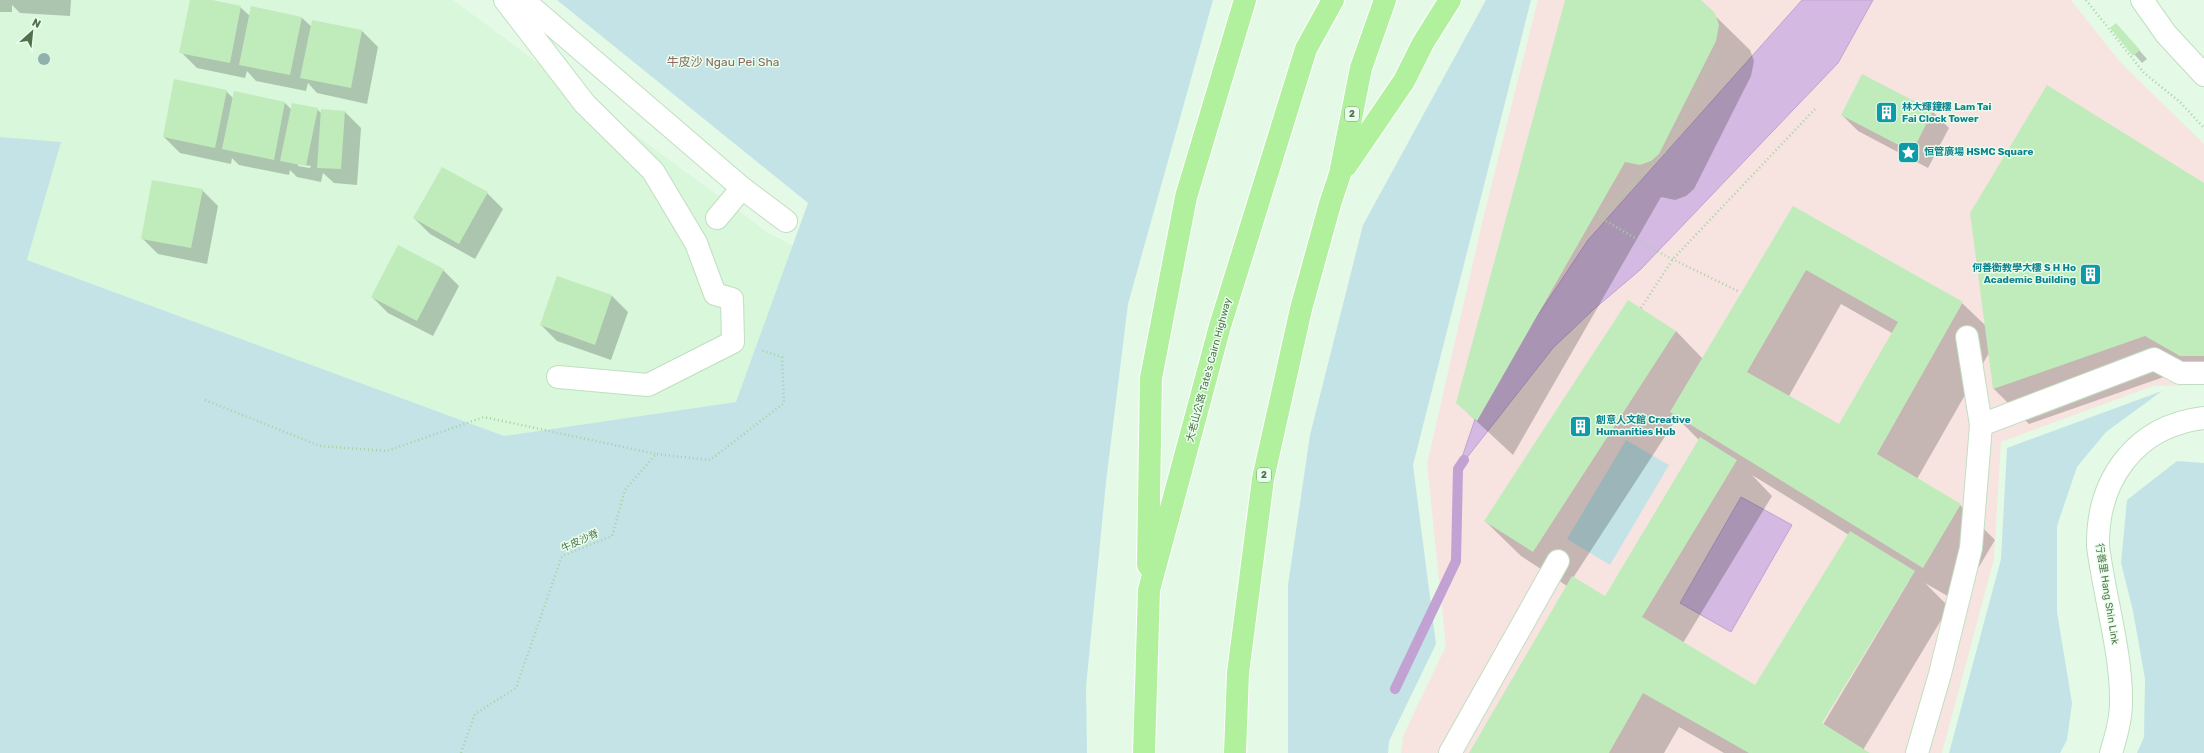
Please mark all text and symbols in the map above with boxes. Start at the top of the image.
north arrow [12,12,52,52]
text: N [30,16,43,31]
district label: 牛皮沙 Ngau Pei Sha [667,55,779,69]
building icon: 林大輝鐘樓 Lam Tai Fai Clock Tower [1874,100,1900,126]
place label: 林大輝鐘樓 Lam Tai Fai Clock Tower [1902,101,1991,125]
road number: 2 [1345,107,1359,121]
place icon: 恒管廣場 HSMC Square [1896,139,1922,165]
place label: 恒管廣場 HSMC Square [1924,146,2033,158]
building icon: 何善衡教學大樓 S H Ho Academic Building [2078,261,2104,287]
place label: 何善衡教學大樓 S H Ho Academic Building [1972,262,2076,286]
street label: 大老山公路 Tate's Cairn Highway [1184,296,1234,443]
building icon: 創意人文館 Creative Humanities Hub [1567,413,1593,439]
place label: 創意人文館 Creative Humanities Hub [1596,414,1691,438]
road number: 2 [1257,468,1271,482]
street label: 牛皮沙脊 [559,527,601,555]
street label: 行善里 Hang Shin Link [2093,543,2121,646]

